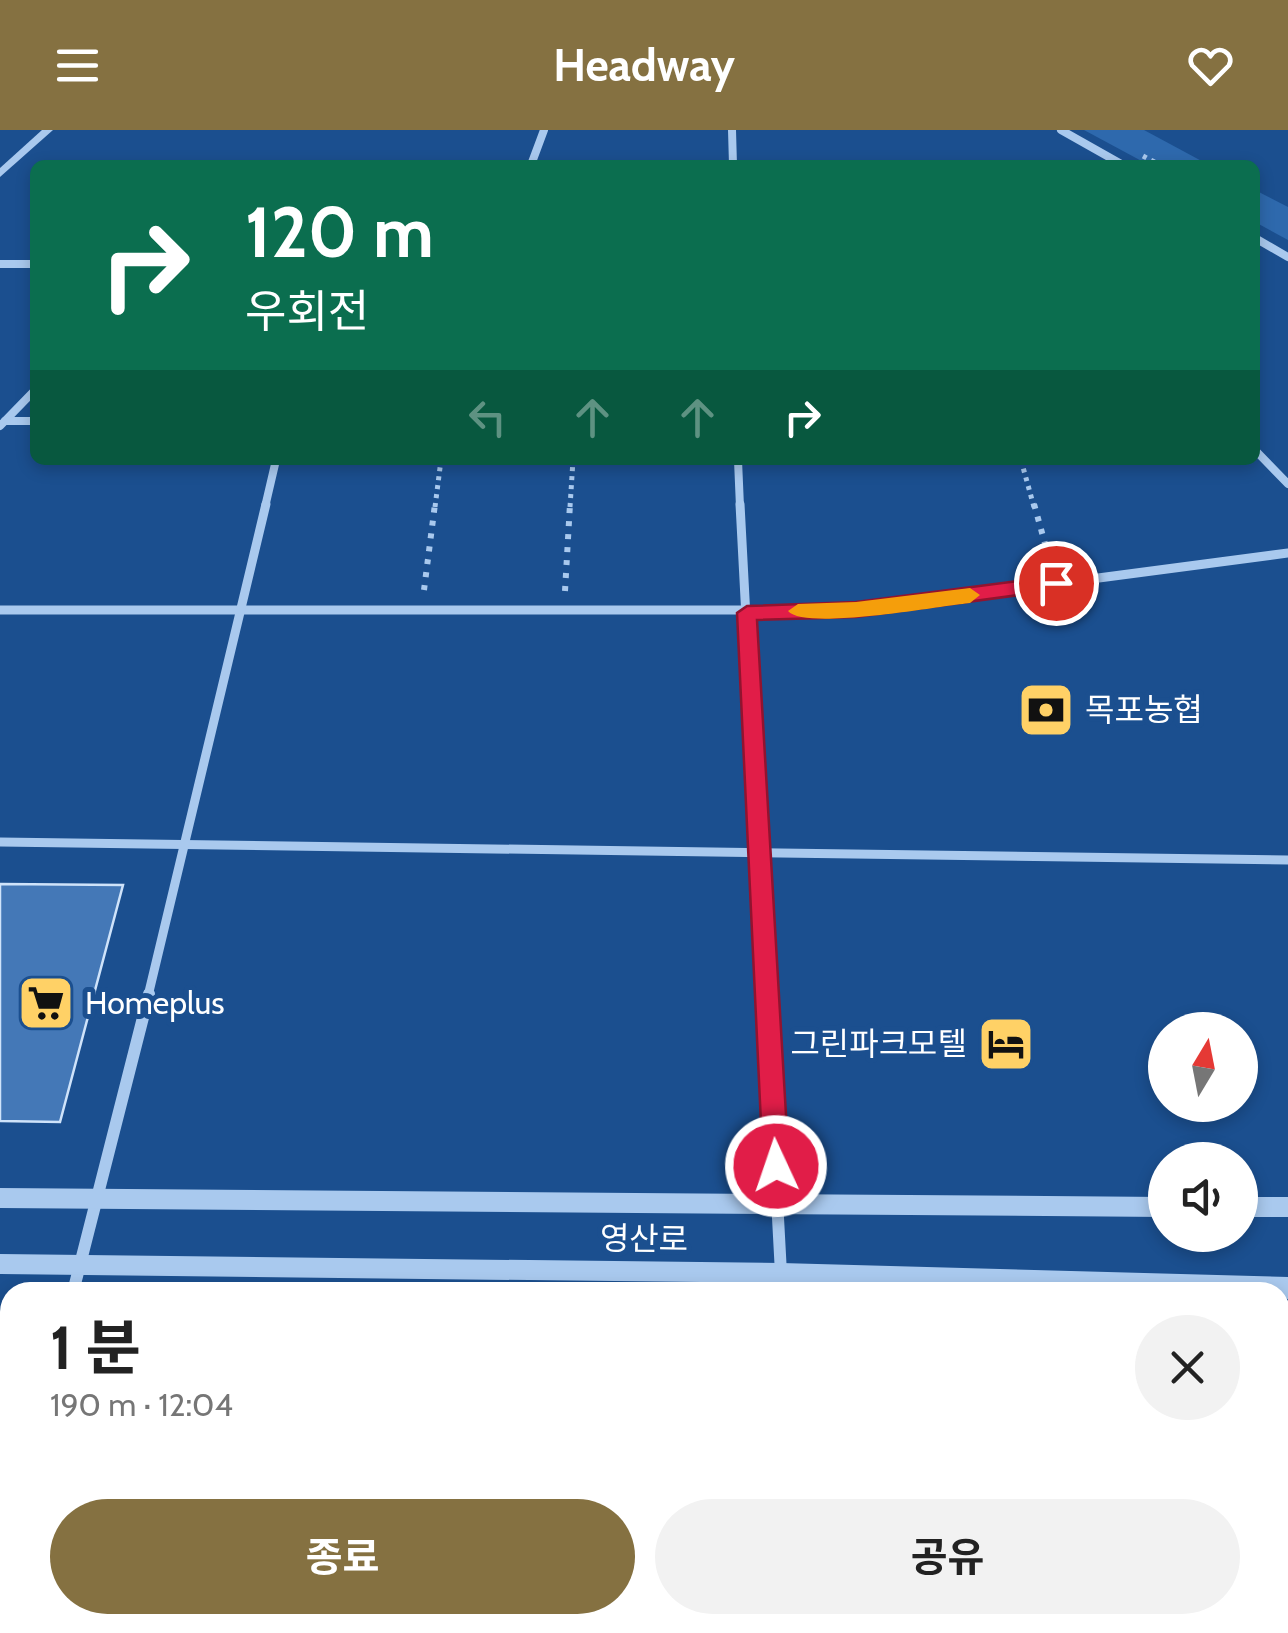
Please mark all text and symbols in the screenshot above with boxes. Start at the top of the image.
icon: menu [50,38,105,93]
text: Headway [553,38,735,92]
icon: heart [1183,38,1238,93]
text: 120 m [245,189,434,275]
icon: right [80,200,210,330]
text: 우회전 [245,284,369,338]
icon: left [460,390,515,445]
icon: ahead [565,390,620,445]
icon: ahead [670,390,725,445]
icon: right [775,390,830,445]
pin [1014,541,1099,626]
icon: arrive [1029,556,1084,611]
bank icon: 목포농협 [1016,680,1076,740]
place label: 목포농협 [1085,690,1203,729]
supermarket icon: Homeplus [16,973,76,1033]
place label: Homeplus [85,983,225,1022]
north arrow [1148,1012,1258,1122]
map controls [1148,1012,1258,1252]
hotel icon: 그린파크모텔 [976,1014,1036,1074]
place label: 그린파크모텔 [790,1024,967,1063]
position arrow [724,1114,828,1218]
button: sound [1148,1142,1258,1252]
street label: 영산로 [600,1218,689,1259]
text: 1 분 [50,1311,141,1384]
button: close [1135,1315,1240,1420]
text: 190 m · 12:04 [50,1385,233,1424]
button: 종료 [50,1499,635,1614]
button: 공유 [655,1499,1240,1614]

